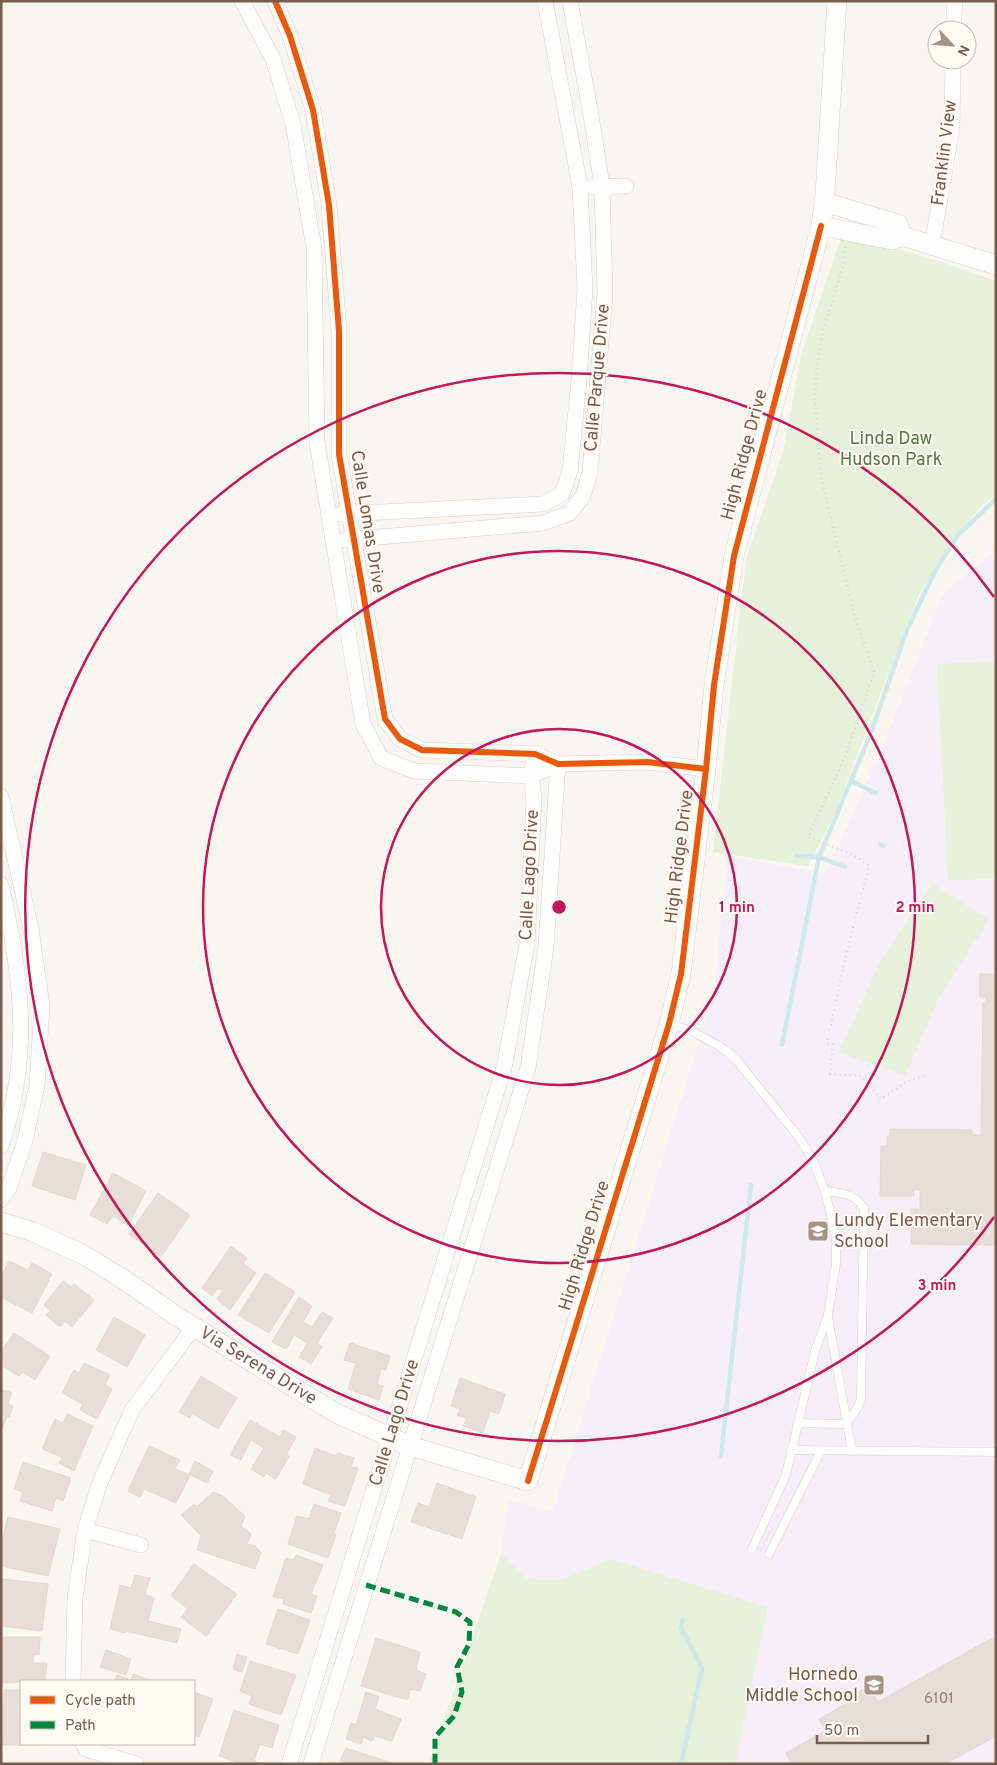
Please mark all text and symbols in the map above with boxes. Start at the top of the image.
north arrow [927,20,977,70]
text: N [952,42,972,58]
street label: Franklin View [927,99,963,207]
street label: Calle Parque Drive [580,303,616,453]
street label: High Ridge Drive [716,387,774,523]
park label: Linda Daw Hudson Park [840,428,942,472]
street label: Calle Lomas Drive [344,449,390,595]
street label: High Ridge Drive [660,789,700,925]
street label: Calle Lago Drive [515,809,545,941]
centre of rings [550,898,568,916]
text: 1 min [719,899,755,918]
text: 2 min [895,899,935,918]
street label: High Ridge Drive [554,1178,616,1314]
place label: Lundy Elementary School [834,1210,982,1254]
school or university icon: Lundy Elementary School [806,1219,830,1243]
text: 3 min [917,1277,957,1296]
street label: Via Serena Drive [195,1321,321,1410]
street label: Calle Lago Drive [365,1357,425,1489]
place label: Hornedo Middle School [745,1664,858,1708]
school or university icon: Hornedo Middle School [862,1673,886,1697]
legend [20,1680,195,1745]
house number: 6101 [924,1690,954,1709]
text: Cycle path [65,1692,136,1711]
scale bar [817,1712,928,1744]
text: Path [65,1717,96,1736]
text: 50 m [824,1722,859,1741]

